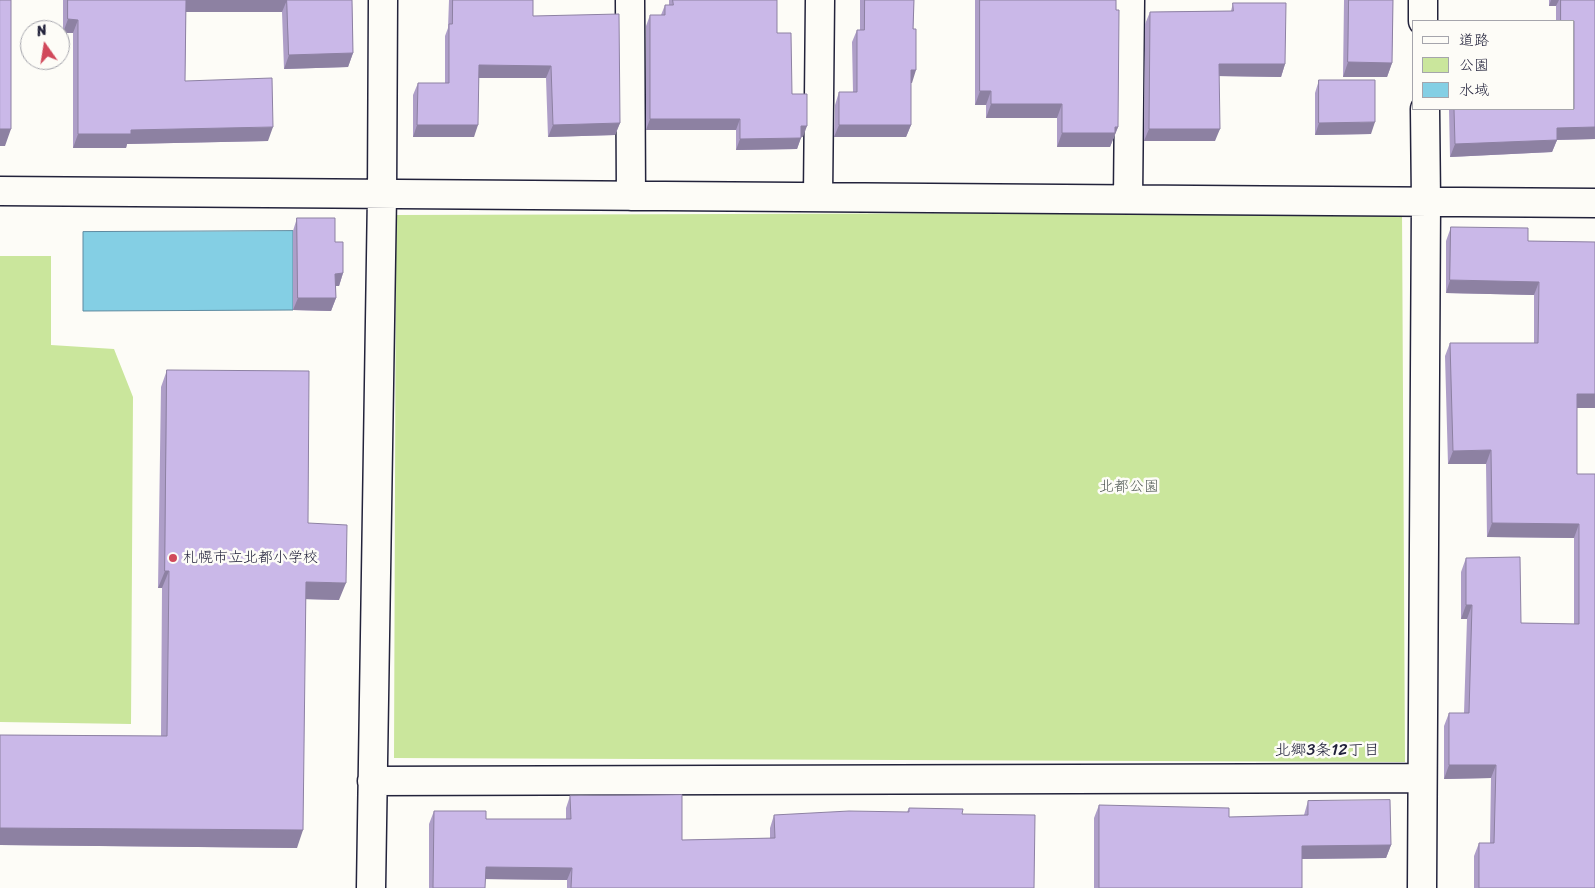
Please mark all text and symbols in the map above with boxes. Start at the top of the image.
text: N [34,18,49,44]
north arrow [20,20,70,70]
legend [1412,20,1575,110]
text: 道路 [1459,27,1489,53]
text: 公園 [1459,52,1489,78]
text: 水域 [1459,77,1489,103]
park label: 北都公園 [1099,478,1159,496]
place label: 札幌市立北都小学校 [183,549,318,567]
marker: 札幌市立北都小学校 [167,552,179,564]
district label: 北郷3条12丁目 [1275,741,1379,761]

